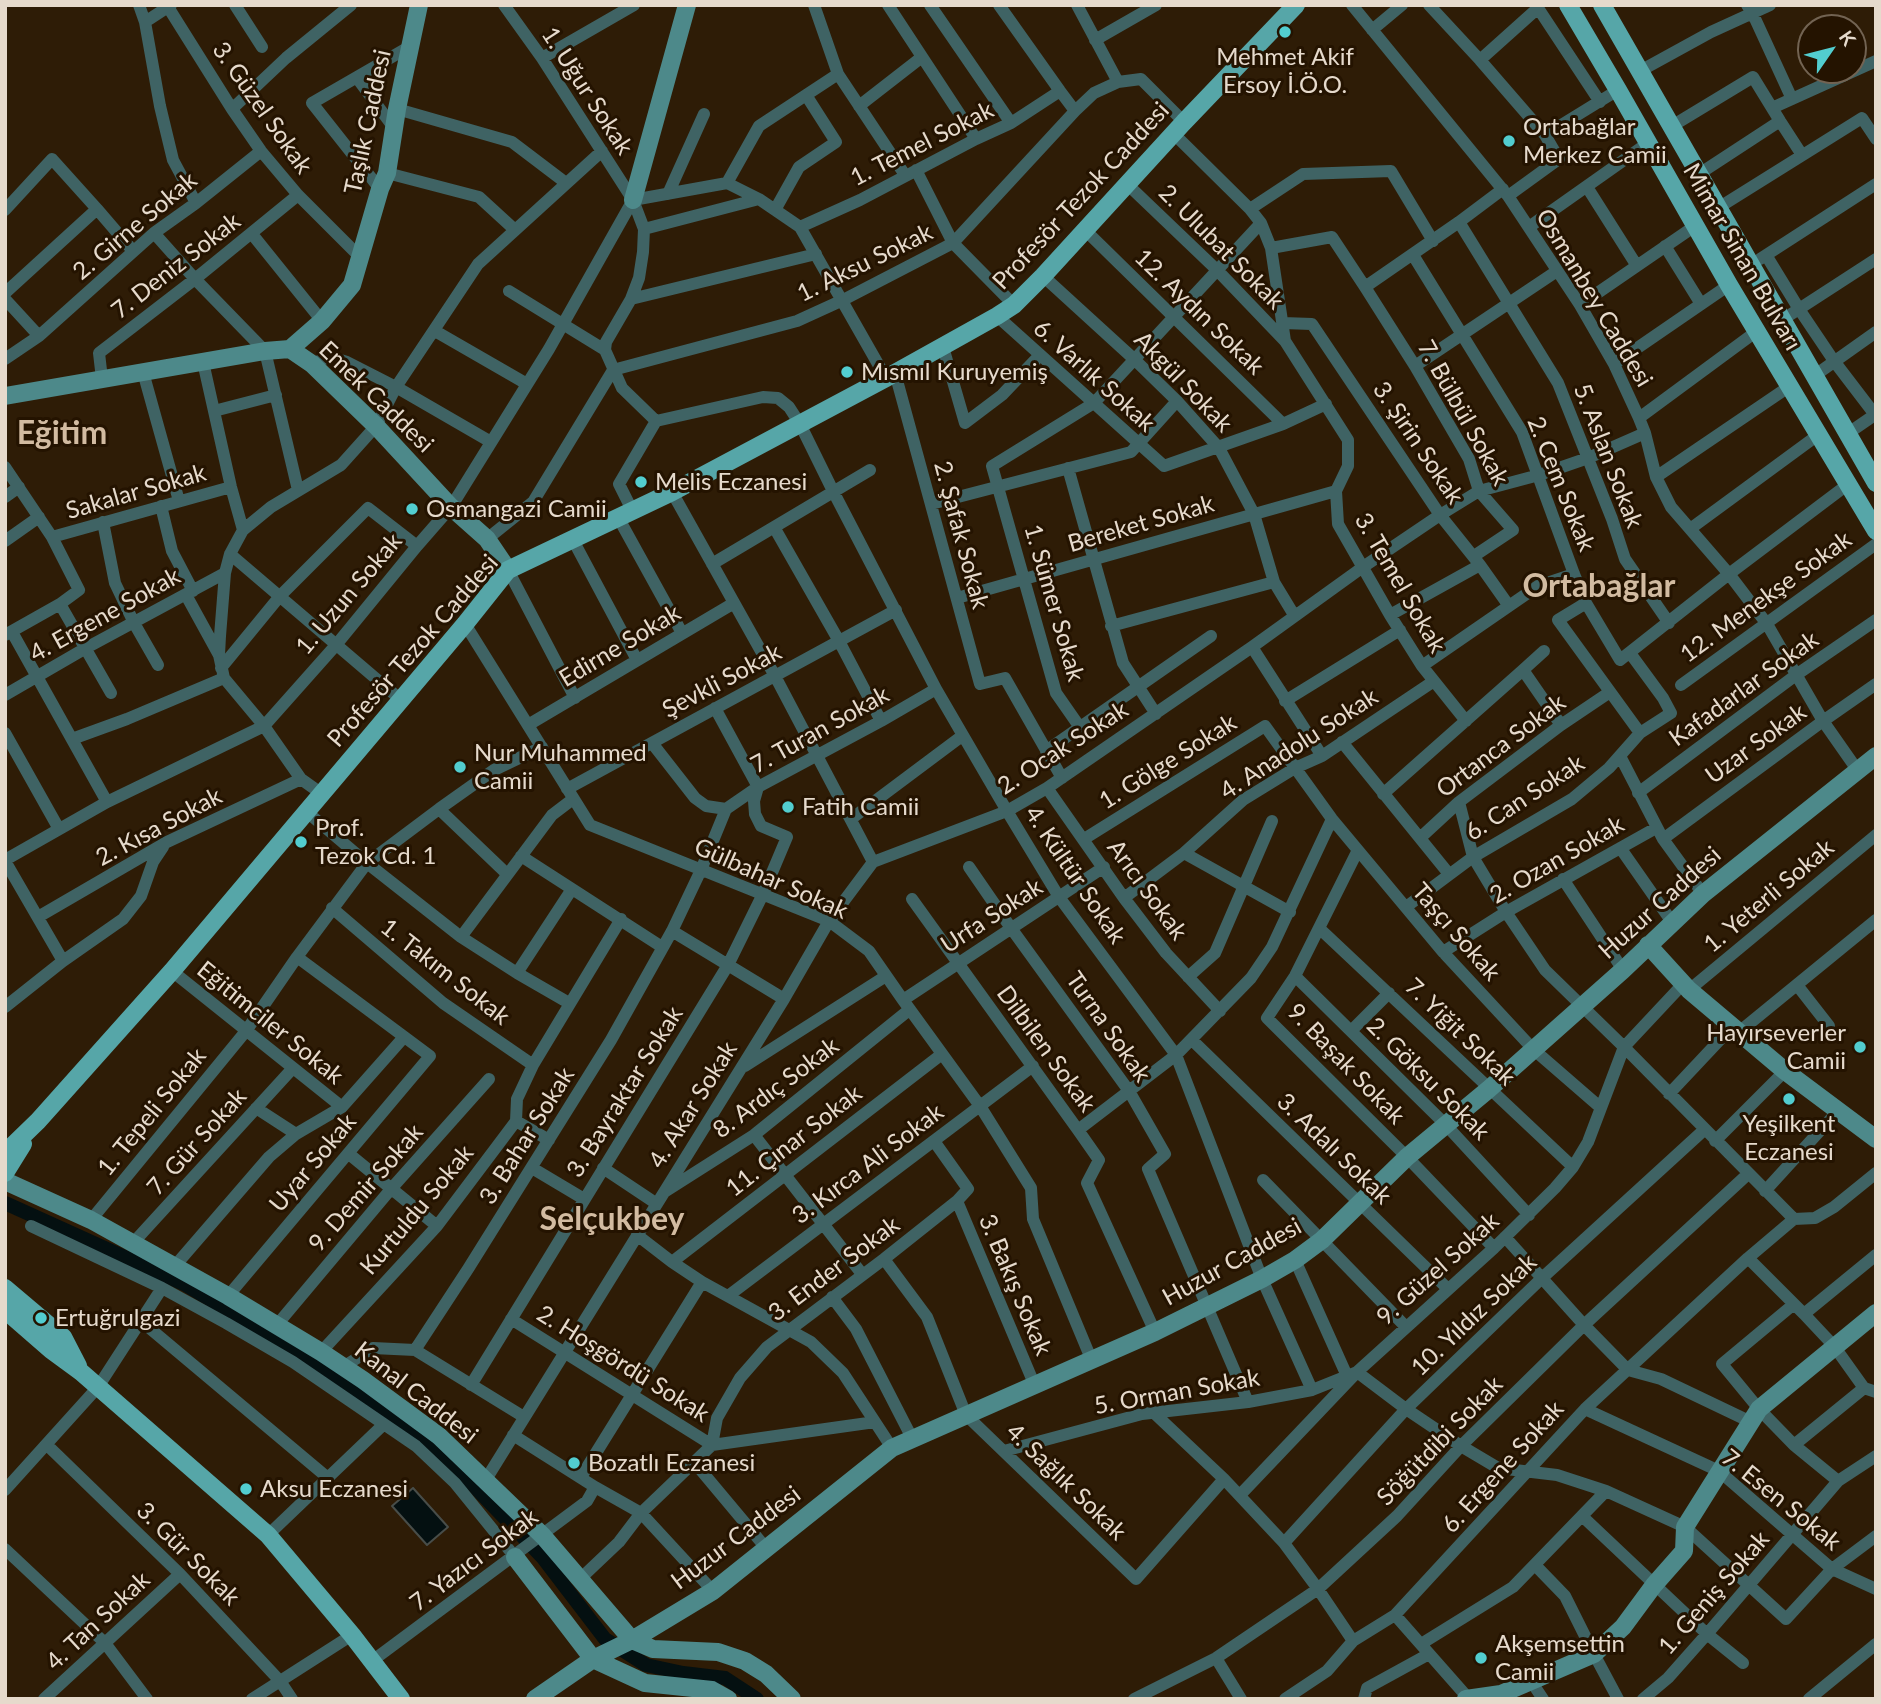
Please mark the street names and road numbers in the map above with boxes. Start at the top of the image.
street label: 1. Uğur Sokak [535,22,639,160]
street label: 3. Güzel Sokak [206,37,318,179]
street label: Taşlık Caddesi [339,47,397,197]
street label: 1. Temel Sokak [846,96,998,192]
street label: Profesör Tezok Caddesi [987,96,1175,296]
street label: Mimar Sinan Bulvarı [1677,159,1807,355]
street label: 2. Girne Sokak [67,166,203,286]
street label: 2. Ulubat Sokak [1152,178,1290,316]
street label: Osmanbey Caddesi [1530,204,1658,392]
street label: 7. Deniz Sokak [106,207,246,325]
street label: 1. Aksu Sokak [793,218,937,308]
street label: 12. Aydın Sokak [1128,243,1270,381]
street label: 6. Varlık Sokak [1027,314,1161,438]
street label: Akgül Sokak [1128,326,1238,438]
street label: Emek Caddesi [313,335,439,459]
street label: 7. Bülbül Sokak [1411,335,1515,491]
street label: 3. Şirin Sokak [1367,376,1469,510]
street label: 5. Aslan Sokak [1567,380,1649,532]
street label: 2. Cem Sokak [1521,412,1601,556]
street label: Sakalar Sokak [63,458,209,526]
street label: 2. Şafak Sokak [927,458,995,612]
street label: Bereket Sokak [1065,489,1217,559]
street label: 3. Temel Sokak [1348,508,1452,658]
street label: 1. Sümer Sokak [1018,521,1090,685]
street label: 12. Menekşe Sokak [1675,525,1857,669]
street label: 1. Uzun Sokak [290,527,408,661]
street label: Profesör Tezok Caddesi [322,549,504,753]
street label: 4. Ergene Sokak [25,562,185,668]
street label: Edirne Sokak [554,599,686,693]
street label: Kafadarlar Sokak [1664,625,1824,753]
street label: Şevkli Sokak [658,638,786,724]
street label: 7. Turan Sokak [746,680,894,780]
street label: 4. Anadolu Sokak [1215,682,1383,806]
street label: Ortanca Sokak [1431,688,1571,804]
street label: 2. Ocak Sokak [993,695,1133,801]
street label: Uzar Sokak [1700,698,1812,790]
street label: 1. Gölge Sokak [1094,708,1242,816]
street label: 6. Can Sokak [1460,749,1590,847]
street label: 2. Kısa Sokak [91,782,227,872]
street label: 4. Kültür Sokak [1018,801,1132,949]
street label: 2. Ozan Sokak [1485,810,1629,910]
street label: Gülbahar Sokak [690,832,852,926]
street label: 1. Yeterli Sokak [1698,833,1840,959]
street label: Arıcı Sokak [1101,834,1193,946]
street label: Huzur Caddesi [1593,841,1727,965]
street label: Urfa Sokak [936,873,1048,959]
street label: Taşçı Sokak [1406,877,1506,987]
street label: 1. Takım Sokak [375,913,515,1031]
street label: Eğitimciler Sokak [191,955,349,1091]
street label: Turna Sokak [1059,966,1157,1088]
street label: 7. Yiğit Sokak [1399,972,1521,1092]
street label: Dilbilen Sokak [990,980,1102,1118]
street label: 9. Başak Sokak [1281,998,1411,1130]
street label: 3. Bayraktar Sokak [561,1001,689,1183]
street label: 2. Göksu Sokak [1361,1012,1495,1146]
street label: 8. Ardıç Sokak [707,1031,845,1145]
street label: 4. Akar Sokak [643,1036,743,1174]
street label: 1. Tepeli Sokak [92,1042,212,1182]
street label: 3. Bahar Sokak [473,1062,581,1210]
street label: 11. Çınar Sokak [720,1079,868,1203]
street label: 7. Gür Sokak [141,1083,253,1201]
street label: 3. Adalı Sokak [1271,1087,1397,1211]
street label: 3. Kırca Ali Sokak [787,1098,949,1230]
street label: Uyar Sokak [264,1108,362,1218]
street label: 9. Demir Sokak [303,1118,429,1258]
street label: Kurtuldu Sokak [354,1139,480,1281]
street label: 9. Güzel Sokak [1371,1207,1505,1331]
street label: 3. Ender Sokak [763,1210,905,1328]
street label: 3. Bakış Sokak [972,1210,1058,1360]
street label: Huzur Caddesi [1158,1212,1306,1312]
street label: 10. Yıldız Sokak [1405,1248,1543,1382]
street label: 2. Hoşgördü Sokak [532,1299,714,1429]
street label: Kanal Caddesi [349,1336,483,1450]
street label: 5. Orman Sokak [1092,1363,1262,1421]
street label: Söğütdibi Sokak [1371,1370,1509,1512]
street label: 6. Ergene Sokak [1436,1395,1570,1539]
street label: 4. Sağlık Sokak [1000,1418,1132,1546]
street label: 7. Esen Sokak [1716,1443,1846,1557]
street label: Huzur Caddesi [666,1480,806,1596]
street label: 3. Gür Sokak [130,1496,246,1612]
street label: 7. Yazıcı Sokak [404,1503,544,1617]
street label: 1. Geniş Sokak [1653,1525,1775,1661]
street label: 4. Tan Sokak [40,1566,156,1676]

